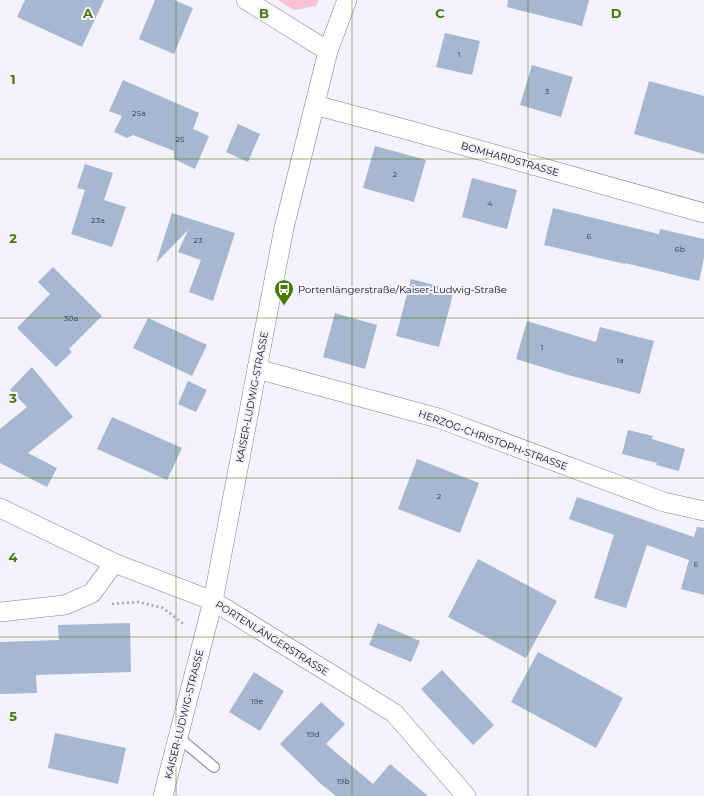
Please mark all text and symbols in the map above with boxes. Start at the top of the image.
text: A [82,5,94,21]
text: B [259,5,269,21]
text: C [435,5,445,21]
text: D [611,5,622,21]
house number: 1 [458,49,460,59]
text: 1 [10,71,16,87]
house number: 3 [545,86,550,96]
house number: 25a [132,108,146,118]
house number: 25 [175,134,185,144]
street label: BOMHARDSTRASSE [459,139,561,179]
house number: 2 [393,169,398,179]
house number: 4 [487,198,493,208]
house number: 23a [91,215,105,225]
text: 2 [9,230,17,246]
house number: 6 [587,231,592,241]
house number: 23 [193,235,203,245]
house number: 6b [675,244,686,254]
bus stop icon: Portenlängerstraße/Kaiser-Ludwig-Straße [273,278,295,306]
place label: Portenlängerstraße/Kaiser-Ludwig-Straße [298,283,507,296]
house number: 30a [64,313,78,323]
street label: KAISER-LUDWIG-STRASSE [233,330,271,464]
house number: 1 [541,342,543,352]
house number: 1a [616,355,624,365]
text: 3 [8,390,17,406]
street label: HERZOG-CHRISTOPH-STRASSE [417,407,570,473]
house number: 2 [437,491,442,501]
text: 4 [9,549,18,565]
house number: 6 [694,559,699,569]
street label: PORTENLÄNGERSTRASSE [213,598,331,678]
street label: KAISER-LUDWIG-STRASSE [162,648,206,780]
house number: 19e [251,696,263,706]
text: 5 [9,708,17,724]
house number: 19d [306,729,320,739]
house number: 19b [336,776,350,786]

